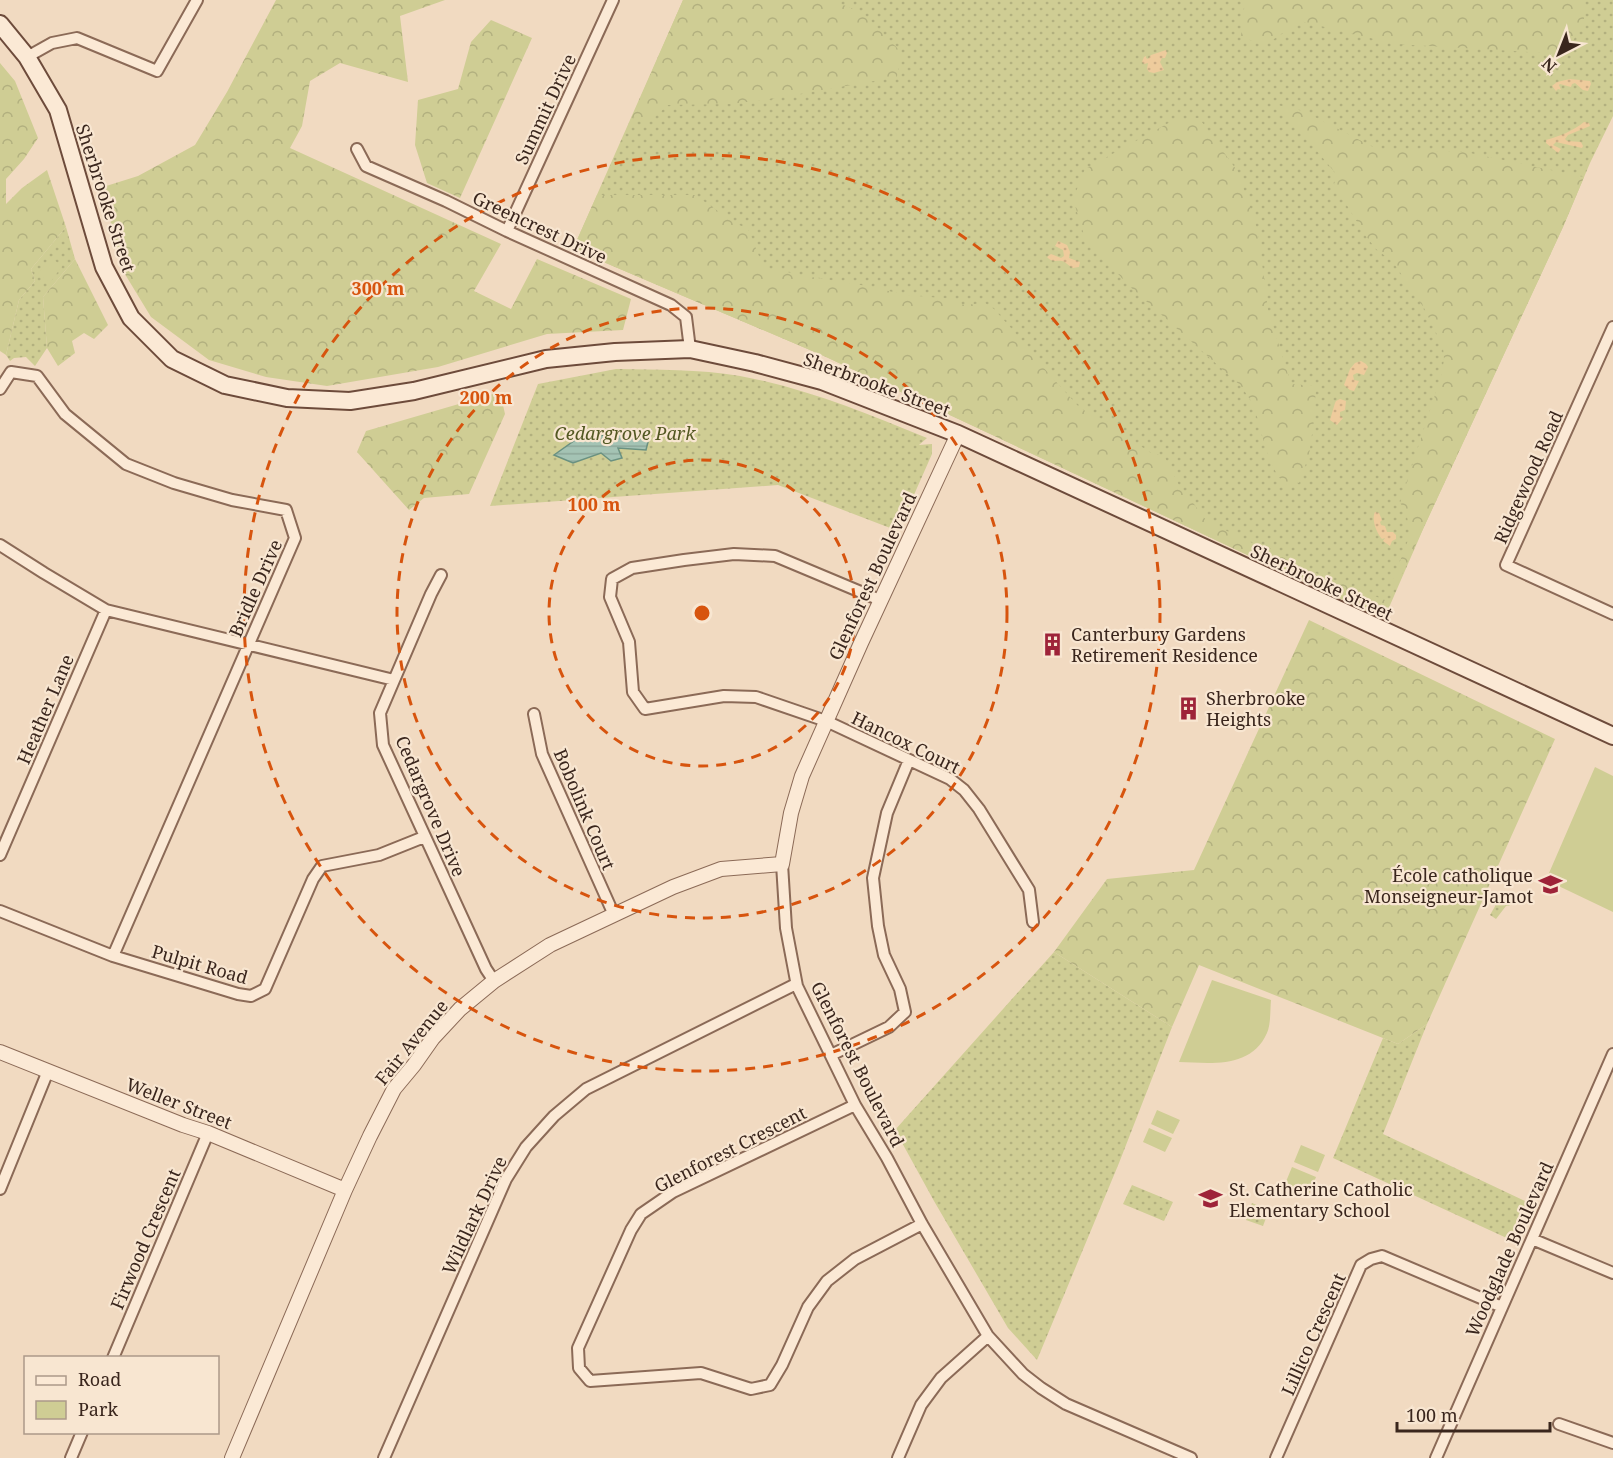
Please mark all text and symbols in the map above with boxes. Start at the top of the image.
north arrow [1529,24,1589,84]
street label: Summit Drive [509,50,581,168]
text: N [1537,52,1561,78]
street label: Sherbrooke Street [71,121,141,275]
street label: Greencrest Drive [469,185,611,269]
text: 300 m [352,276,405,300]
street label: Sherbrooke Street [800,346,954,422]
text: 200 m [460,385,513,409]
street label: Ridgewood Road [1488,407,1568,547]
park label: Cedargrove Park [555,421,696,445]
street label: Glenforest Boulevard [822,488,922,664]
text: 100 m [568,492,621,516]
street label: Bridle Drive [223,535,287,641]
street label: Sherbrooke Street [1247,539,1397,625]
centre of rings [692,603,712,623]
place label: Canterbury Gardens Retirement Residence [1071,622,1258,667]
building icon: Canterbury Gardens Retirement Residence [1040,631,1066,657]
street label: Heather Lane [11,650,79,768]
place label: Sherbrooke Heights [1206,686,1305,731]
building icon: Sherbrooke Heights [1175,695,1201,721]
street label: Hancox Court [848,705,964,779]
street label: Cedargrove Drive [390,732,472,880]
street label: Bobolink Court [549,745,621,873]
place label: École catholique Monseigneur-Jamot [1364,863,1533,908]
school or university icon: École catholique Monseigneur-Jamot [1538,872,1564,898]
street label: Pulpit Road [149,939,251,989]
street label: Glenforest Boulevard [806,977,910,1151]
street label: Fair Avenue [369,994,453,1090]
street label: Weller Street [123,1072,235,1134]
street label: Glenforest Crescent [650,1100,810,1198]
street label: Wildlark Drive [436,1152,512,1278]
street label: Woodglade Boulevard [1460,1158,1558,1340]
street label: Firwood Crescent [105,1165,185,1313]
place label: St. Catherine Catholic Elementary School [1229,1177,1413,1222]
school or university icon: St. Catherine Catholic Elementary School [1198,1186,1224,1212]
street label: Lillico Crescent [1275,1269,1351,1399]
legend [24,1356,219,1434]
text: Road [78,1367,121,1391]
scale bar [1397,1395,1550,1433]
text: Park [78,1397,118,1421]
text: 100 m [1406,1403,1458,1427]

